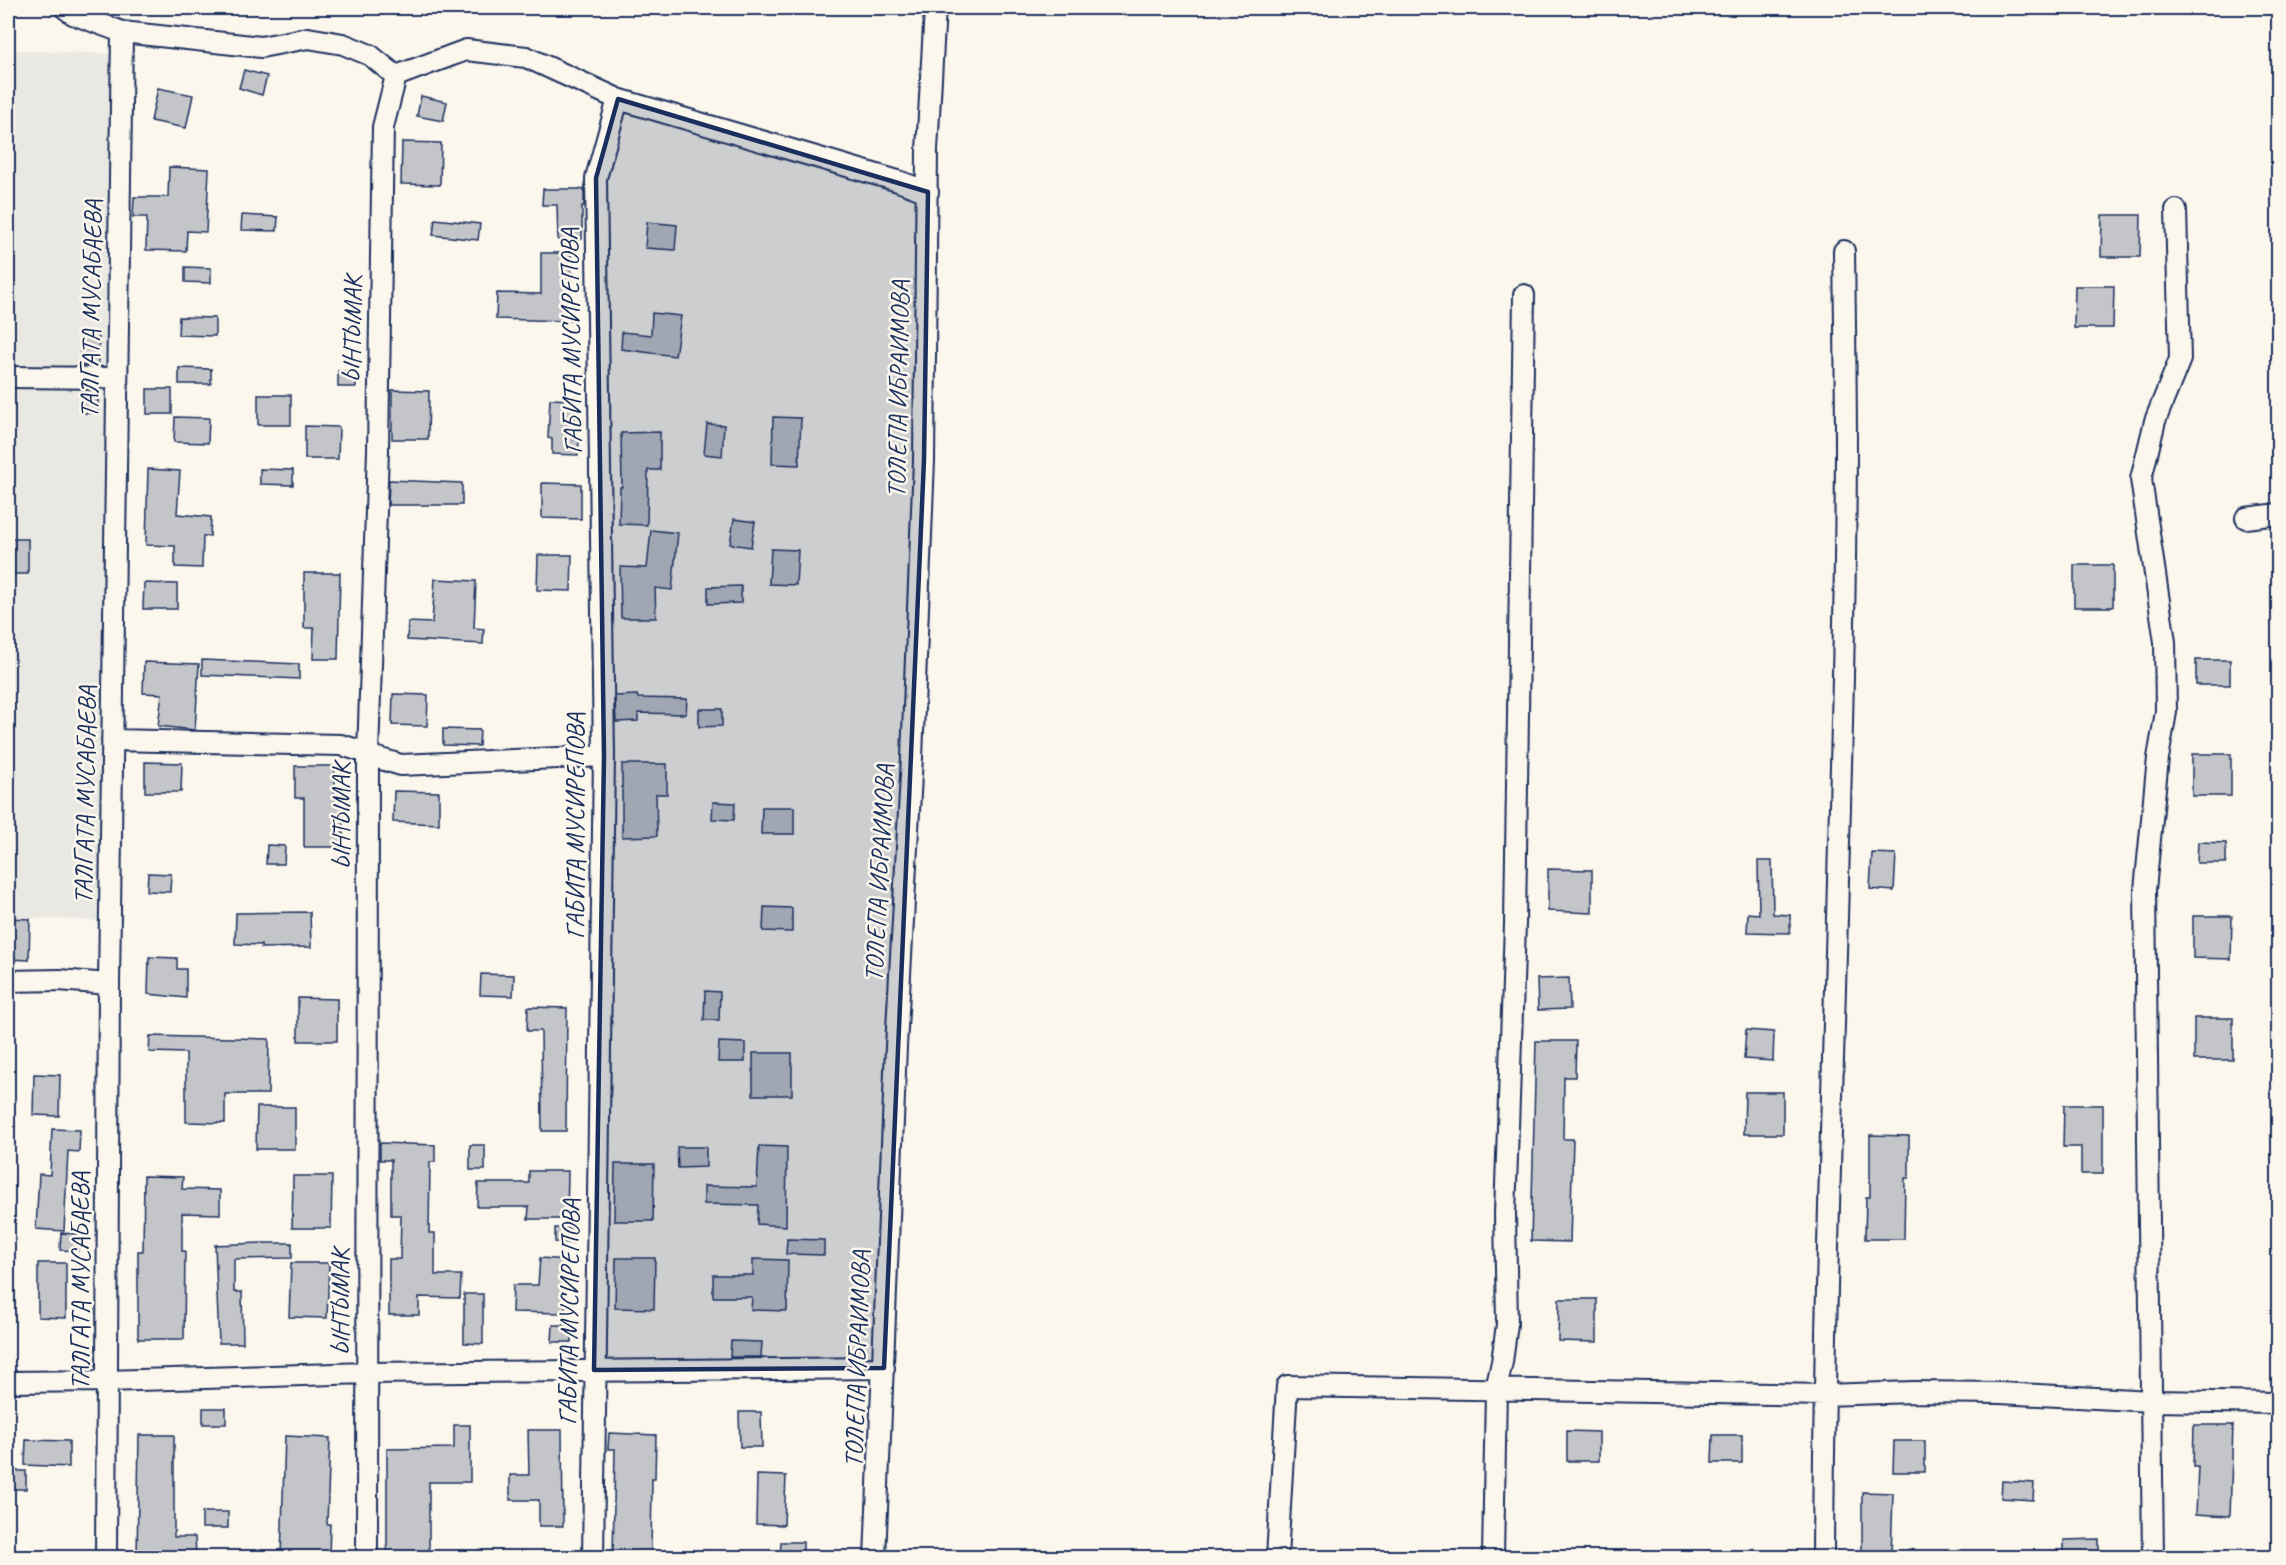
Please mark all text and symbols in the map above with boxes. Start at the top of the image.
street label: ТАЛГАТА МУСАБАЕВА [73,199,109,418]
street label: ГАБИТА МУСИРЕПОВА [553,227,589,454]
street label: ЫНТЫМАК [335,272,369,382]
street label: ТОЛЕПА ИБРАИМОВА [880,279,916,498]
street label: ТАЛГАТА МУСАБАЕВА [67,685,103,904]
street label: ГАБИТА МУСИРЕПОВА [559,712,592,939]
street label: ЫНТЫМАК [325,759,358,869]
street label: ТОЛЕПА ИБРАИМОВА [857,763,901,982]
street label: ТАЛГАТА МУСАБАЕВА [64,1171,97,1390]
street label: ГАБИТА МУСИРЕПОВА [551,1198,587,1425]
street label: ЫНТЫМАК [324,1245,357,1355]
street label: ТОЛЕПА ИБРАИМОВА [837,1249,877,1468]

